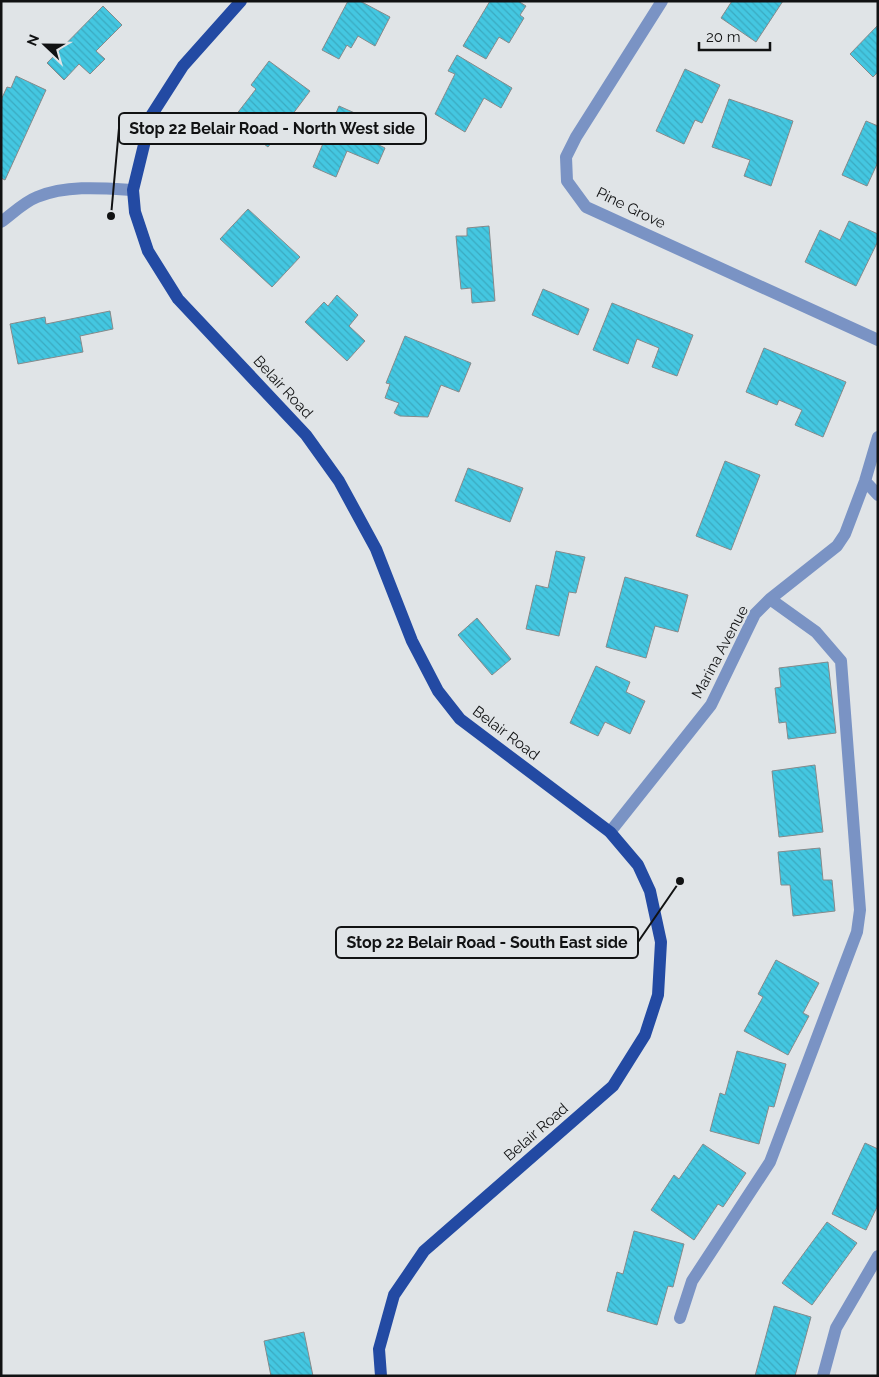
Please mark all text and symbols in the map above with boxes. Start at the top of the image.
north arrow [20,20,70,70]
scale bar [699,20,770,52]
text: 20 m [706,28,741,46]
text: N [24,32,42,48]
callout: Stop 22 Belair Road - North West side [119,113,426,144]
text: Stop 22 Belair Road - North West side [129,119,415,138]
street label: Pine Grove [593,183,669,233]
street label: Belair Road [249,352,317,422]
street label: Marina Avenue [688,602,752,702]
street label: Belair Road [469,702,543,764]
callout: Stop 22 Belair Road - South East side [336,927,638,958]
text: Stop 22 Belair Road - South East side [346,933,628,952]
street label: Belair Road [500,1099,572,1165]

